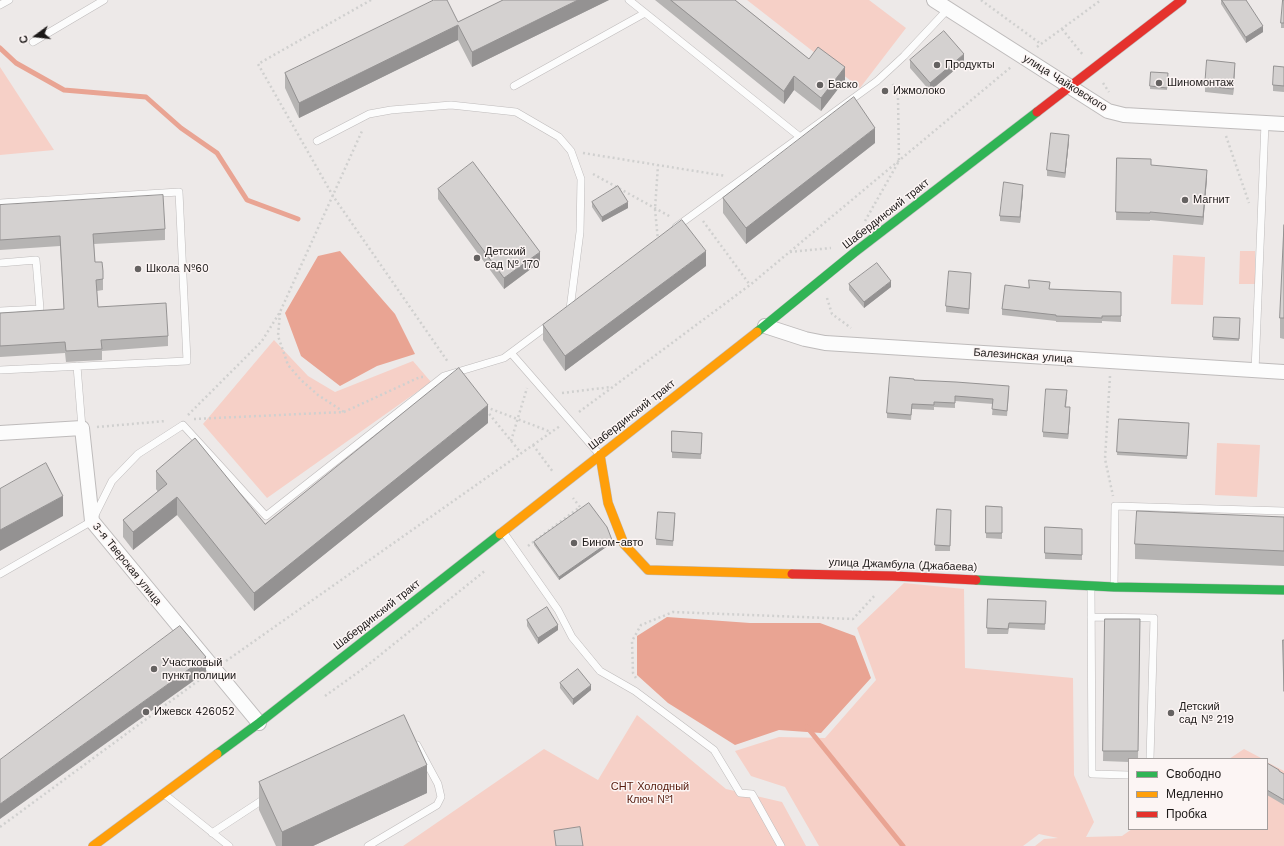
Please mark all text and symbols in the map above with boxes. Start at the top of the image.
north arrow [16,16,56,56]
text: С [17,34,31,45]
street label: улица Чайковского [1020,52,1110,114]
place label: Продукты [945,58,995,72]
marker: Продукты [932,60,942,70]
place label: Шиномонтаж [1167,76,1234,90]
place label: Баско [828,78,858,92]
marker: Шиномонтаж [1154,78,1164,88]
marker: Баско [815,80,825,90]
place label: Ижмолоко [893,84,945,98]
marker: Ижмолоко [880,86,890,96]
street label: Шабердинский тракт [840,176,932,252]
place label: Магнит [1193,193,1230,207]
marker: Магнит [1180,195,1190,205]
place label: Детский сад № 170 [485,245,540,271]
marker: Детский сад № 170 [472,253,482,263]
place label: Школа №60 [146,262,209,276]
marker: Школа №60 [133,264,143,274]
street label: Балезинская улица [973,346,1073,366]
street label: Шабердинский тракт [586,377,678,453]
street label: 3-я Тверская улица [90,520,164,608]
place label: Бином-авто [582,536,643,550]
marker: Бином-авто [569,538,579,548]
street label: улица Джамбула (Джабаева) [828,556,978,574]
street label: Шабердинский тракт [331,577,423,653]
place label: Участковый пункт полиции [162,656,236,682]
marker: Участковый пункт полиции [149,664,159,674]
place label: Детский сад № 219 [1179,700,1234,726]
place label: Ижевск 426052 [154,705,235,719]
marker: Ижевск 426052 [141,707,151,717]
marker: Детский сад № 219 [1166,708,1176,718]
legend [1128,758,1268,830]
text: Свободно [1166,767,1221,781]
park label: СНТ Холодный Ключ №1 [611,780,689,806]
text: Медленно [1166,787,1223,801]
text: Пробка [1166,807,1207,821]

